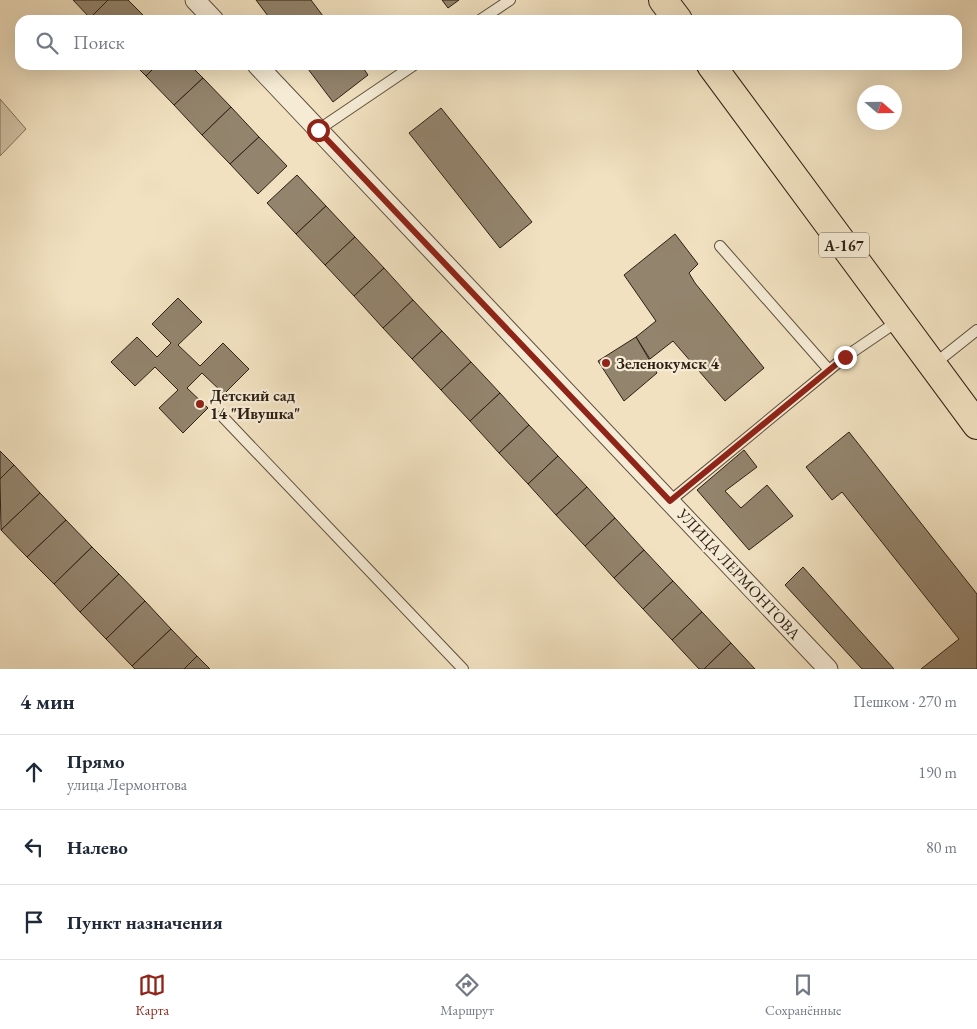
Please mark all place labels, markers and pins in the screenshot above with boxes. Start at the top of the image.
place label: Зеленокумск 4 [616,353,720,374]
marker: Зеленокумск 4 [600,357,612,369]
place label: Детский сад 14 "Ивушка" [210,385,300,424]
marker: Детский сад 14 "Ивушка" [194,398,206,410]

